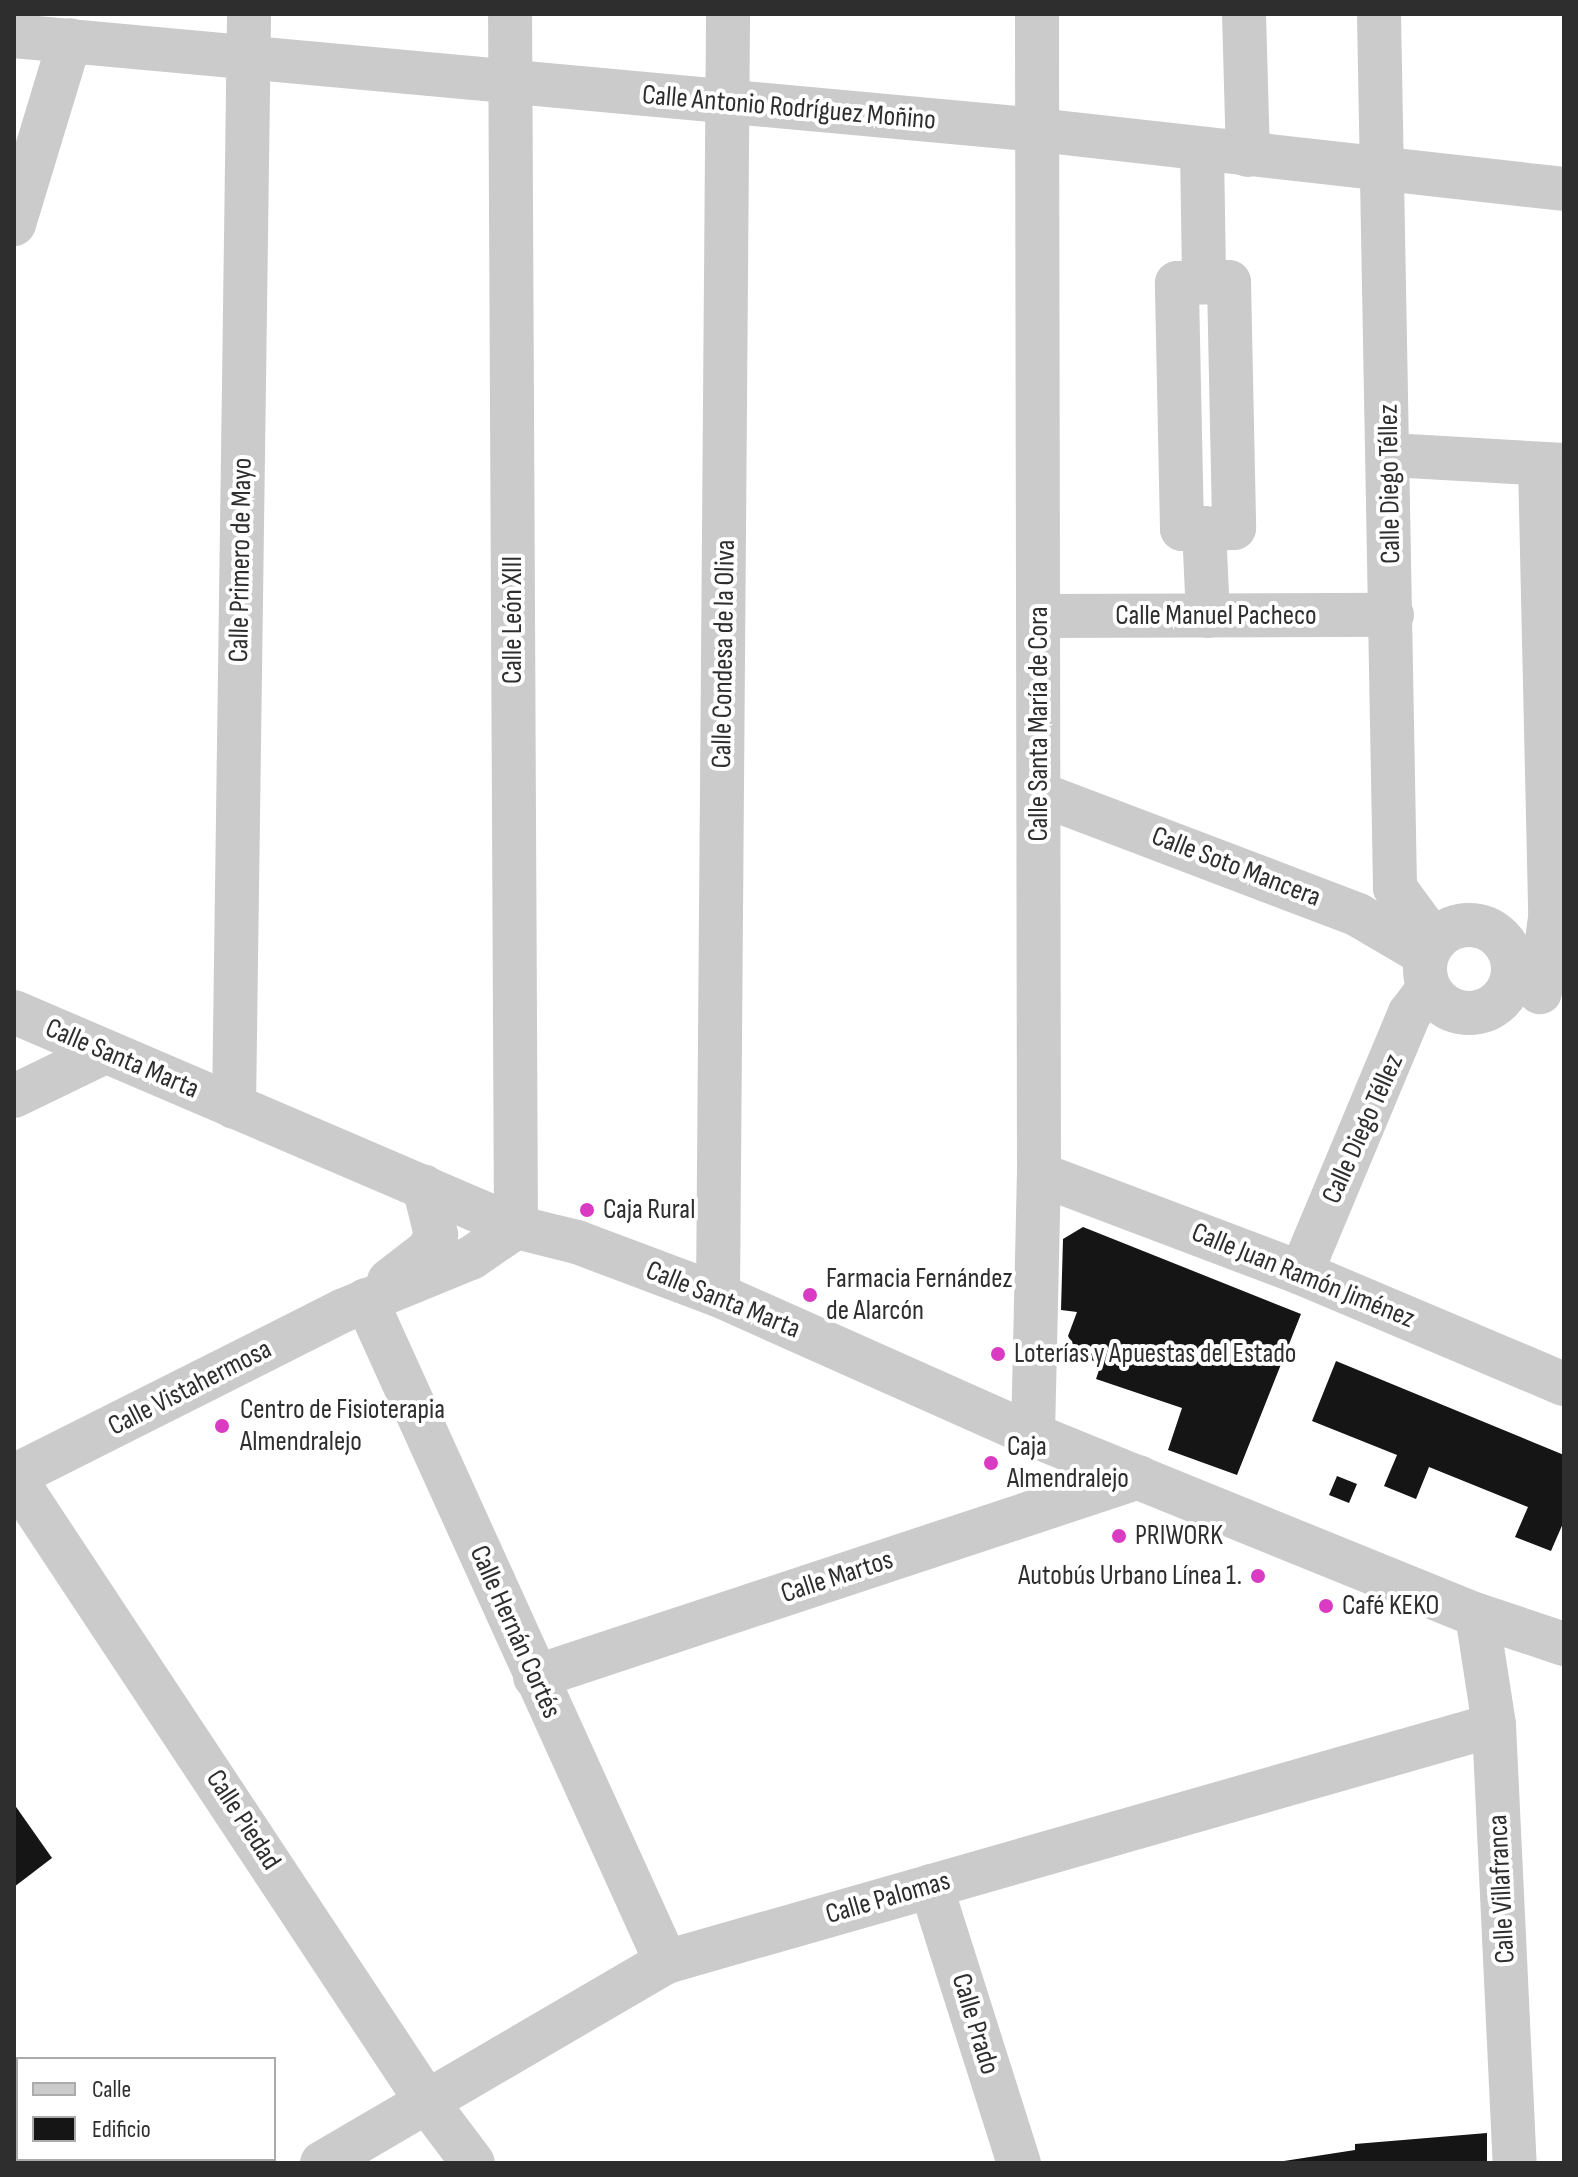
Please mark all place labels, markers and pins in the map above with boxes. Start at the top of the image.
place label: Caja Rural [603,1193,695,1227]
marker: Caja Rural [578,1201,596,1219]
place label: Farmacia Fernández de Alarcón [826,1262,1013,1328]
marker: Farmacia Fernández de Alarcón [801,1286,819,1304]
place label: Loterías y Apuestas del Estado [1014,1337,1296,1371]
marker: Loterías y Apuestas del Estado [989,1345,1007,1363]
place label: Centro de Fisioterapia Almendralejo [240,1393,445,1459]
marker: Centro de Fisioterapia Almendralejo [211,1415,233,1437]
place label: Caja Almendralejo [1007,1430,1129,1496]
marker: Caja Almendralejo [982,1454,1000,1472]
place label: PRIWORK [1135,1519,1223,1553]
marker: PRIWORK [1110,1527,1128,1545]
place label: Autobús Urbano Línea 1. [1018,1559,1242,1593]
marker: Autobús Urbano Línea 1. [1249,1567,1267,1585]
place label: Café KEKO [1342,1589,1439,1623]
marker: Café KEKO [1317,1597,1335,1615]

